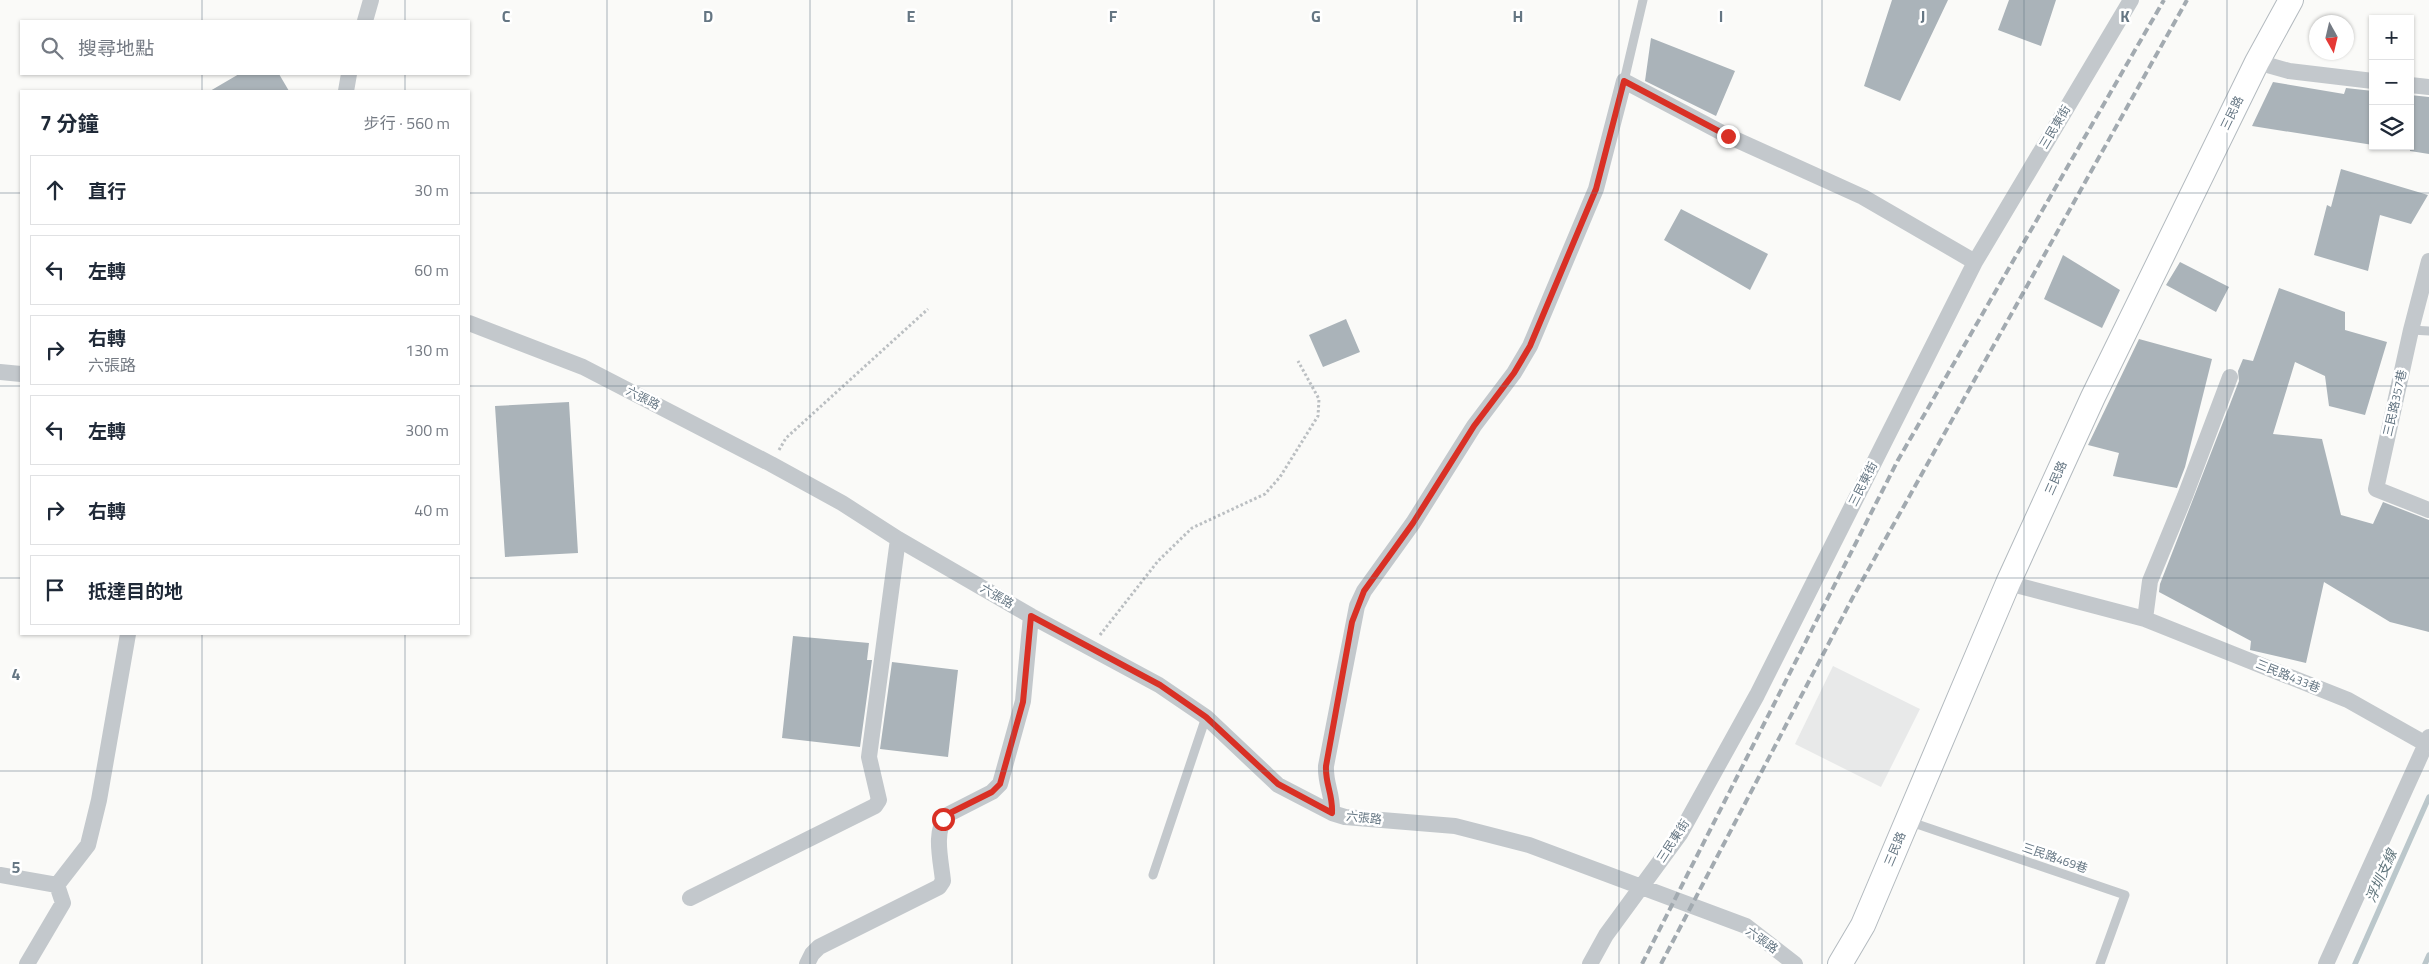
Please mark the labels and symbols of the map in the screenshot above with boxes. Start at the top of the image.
text: C [502,4,511,28]
text: D [703,4,713,28]
text: E [907,4,916,28]
text: F [1109,4,1118,28]
text: G [1311,4,1321,28]
text: H [1513,4,1523,28]
text: I [1719,4,1723,28]
text: J [1921,4,1925,28]
text: K [2120,4,2130,28]
north arrow [2309,15,2354,60]
street label: 三民路 [2215,92,2248,133]
street label: 三民東街 [2034,101,2075,152]
route end [1717,125,1740,148]
street label: 三民路357巷 [2378,368,2411,438]
street label: 六張路 [623,381,664,414]
street label: 三民路 [2040,457,2072,498]
street label: 三民東街 [1843,458,1882,509]
street label: 六張路 [977,578,1018,613]
street label: 三民路433巷 [2253,654,2323,697]
text: 4 [12,662,21,686]
street label: 六張路 [1345,806,1383,829]
route start [932,808,955,831]
street label: 三民東街 [1652,815,1694,866]
street label: 三民路 [1879,829,1910,869]
street label: 三民路469巷 [2020,837,2090,878]
water label: 浮圳支線 [2360,844,2402,906]
text: 5 [12,855,21,879]
street label: 六張路 [1742,921,1782,958]

